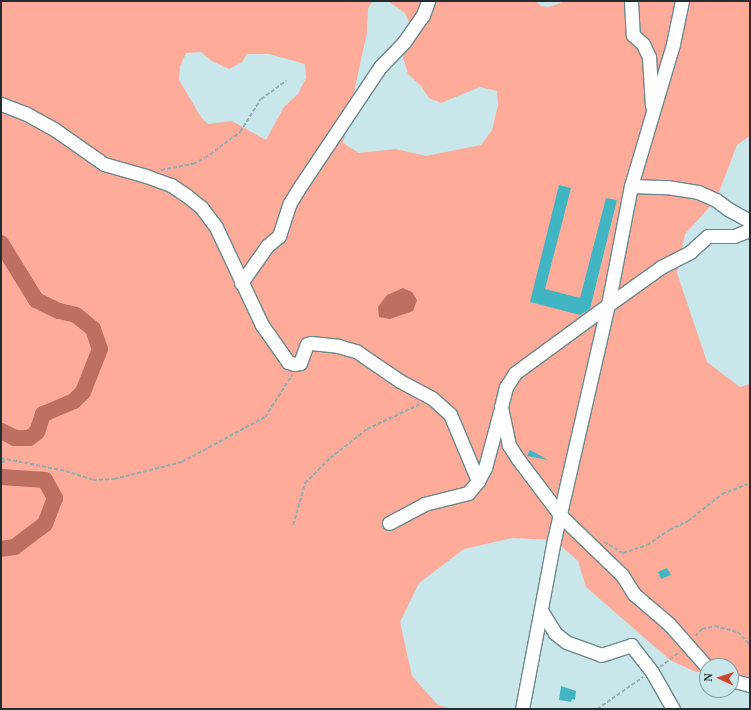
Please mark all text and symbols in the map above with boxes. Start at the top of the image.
north arrow [699,658,739,698]
text: N [701,673,715,682]

